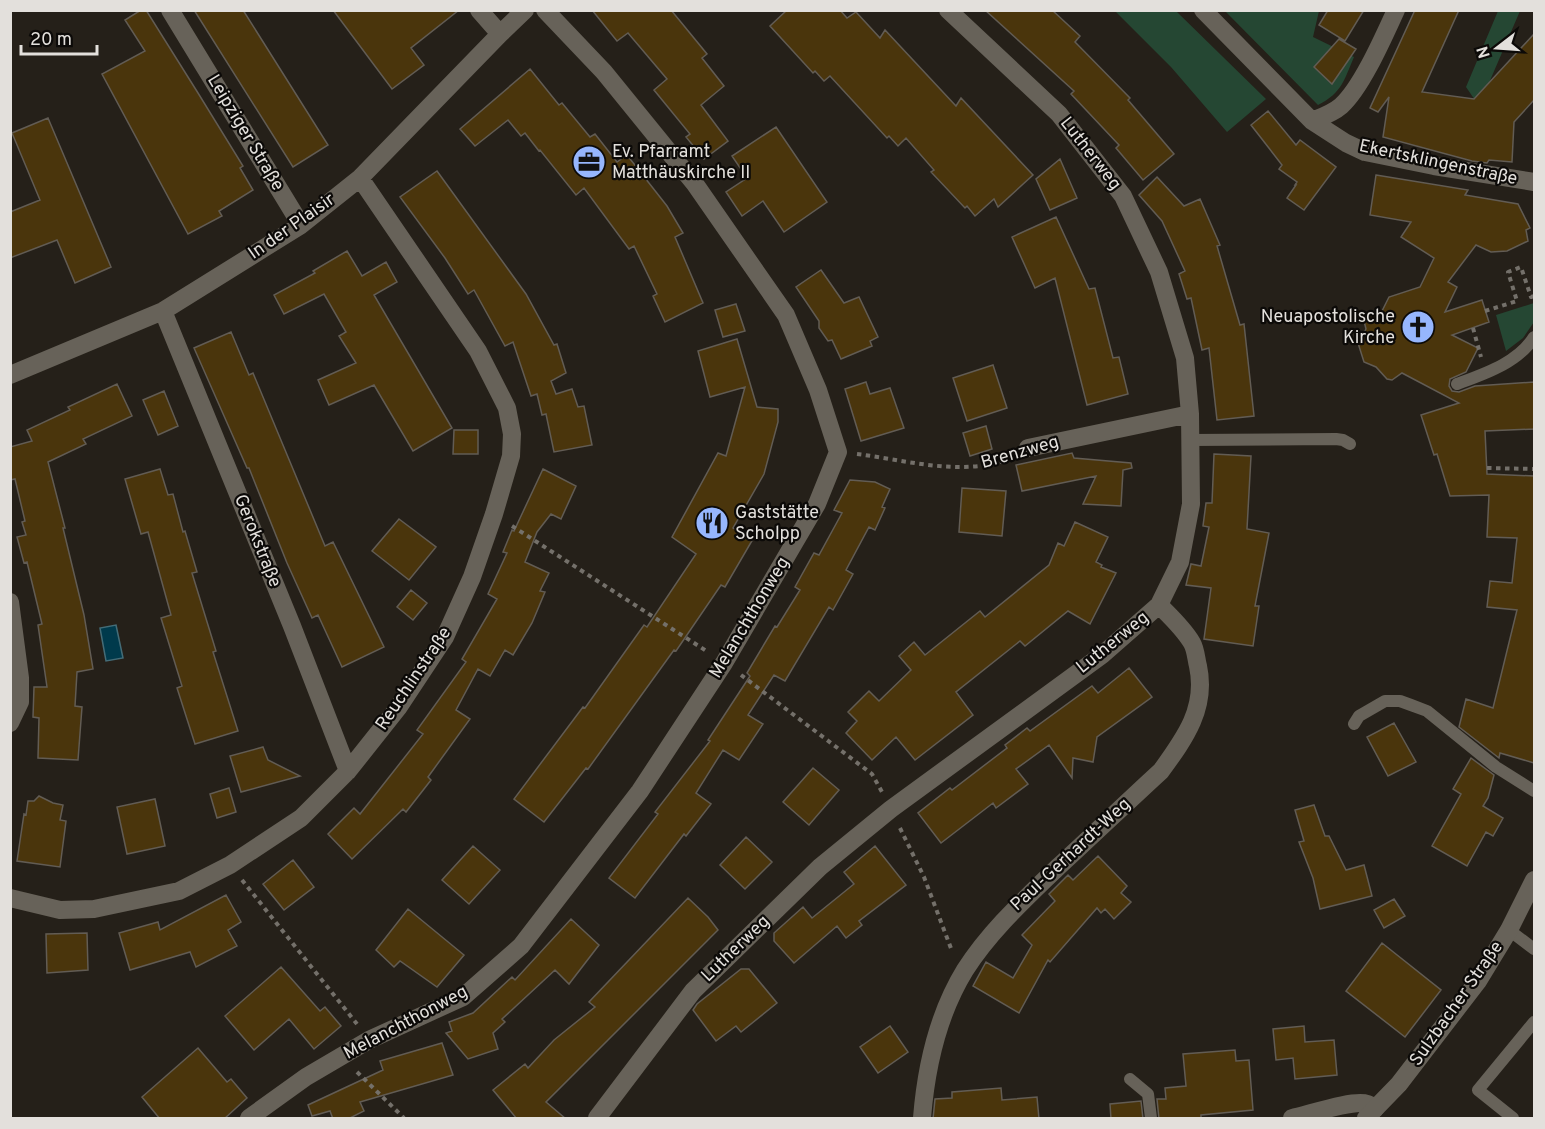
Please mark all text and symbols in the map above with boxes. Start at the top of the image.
scale bar [21,18,98,56]
north arrow [1467,18,1527,78]
text: 20 m [30,29,72,52]
text: N [1473,43,1496,60]
street label: Leipziger Straße [201,71,289,195]
street label: Lutherweg [1054,113,1126,195]
street label: Ekertsklingenstraße [1357,135,1519,191]
place label: Ev. Pfarramt Matthäuskirche II [612,141,750,185]
office icon: Ev. Pfarramt Matthäuskirche II [571,144,607,180]
street label: In der Plaisir [244,189,340,265]
place label: Neuapostolische Kirche [1261,306,1395,350]
church icon: Neuapostolische Kirche [1400,309,1436,345]
street label: Brenzweg [978,431,1062,475]
street label: Gerokstraße [228,491,286,591]
place label: Gaststätte Scholpp [735,502,819,546]
restaurant icon: Gaststätte Scholpp [694,505,730,541]
street label: Melanchthonweg [705,553,795,683]
street label: Lutherweg [1072,607,1154,679]
street label: Reuchlinstraße [371,623,457,735]
street label: Paul-Gerhardt-Weg [1006,793,1136,917]
street label: Lutherweg [697,911,775,987]
street label: Sulzbacher Straße [1405,937,1509,1071]
street label: Melanchthonweg [340,981,472,1065]

